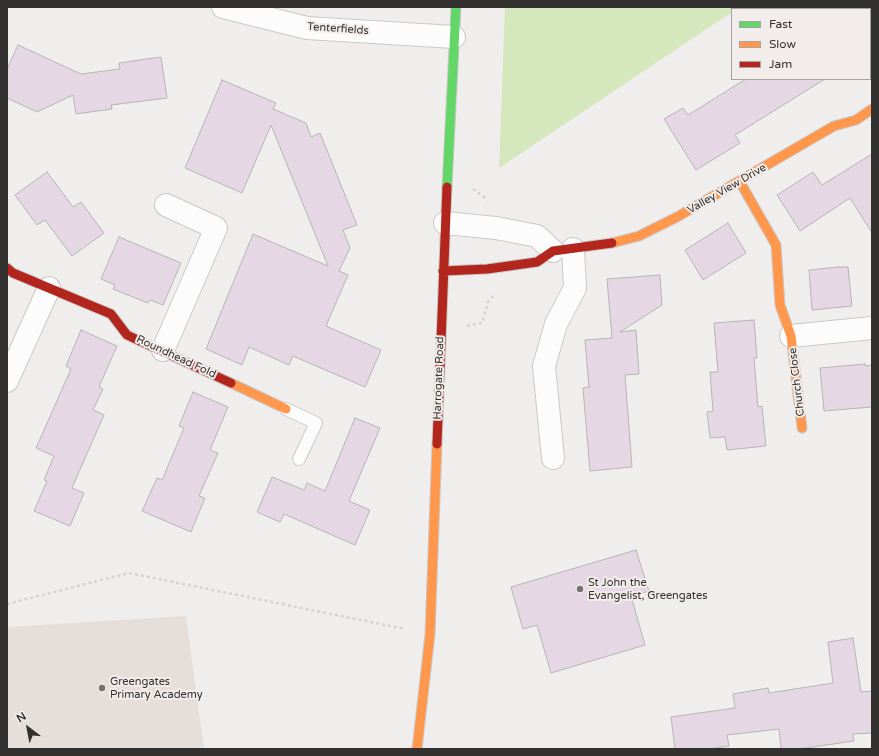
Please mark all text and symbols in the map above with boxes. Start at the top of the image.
legend [731,8,871,80]
text: Fast [769,17,792,31]
street label: Tenterfields [307,20,369,38]
text: Slow [769,37,796,51]
text: Jam [769,57,792,71]
street label: Valley View Drive [685,161,769,217]
street label: Roundhead Fold [134,333,218,381]
street label: Harrogate Road [431,336,447,420]
street label: Church Close [786,347,808,417]
place label: St John the Evangelist, Greengates [588,576,707,602]
marker: St John the Evangelist, Greengates [575,584,585,594]
place label: Greengates Primary Academy [110,675,203,701]
marker: Greengates Primary Academy [97,683,107,693]
north arrow [8,708,48,748]
text: N [14,710,29,725]

